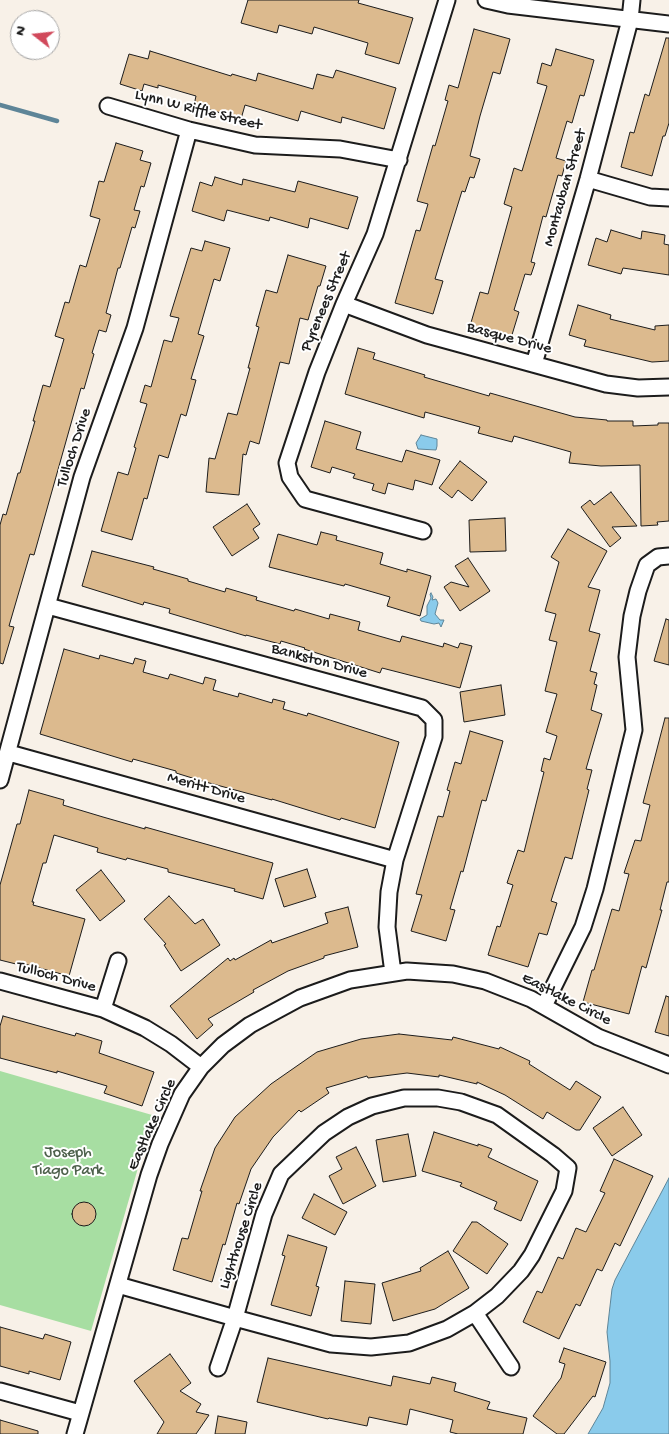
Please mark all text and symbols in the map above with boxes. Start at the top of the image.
north arrow [10,10,60,60]
text: N [12,24,30,38]
street label: Lynn W Riffle Street [133,86,263,136]
street label: Montauban Street [540,127,592,249]
street label: Pyrenees Street [297,249,357,355]
street label: Basque Drive [465,318,553,360]
street label: Tulloch Drive [53,406,97,490]
street label: Bankston Drive [269,640,369,684]
street label: Meritt Drive [165,769,247,809]
street label: Tulloch Drive [14,958,98,998]
street label: Eastlake Circle [518,969,614,1031]
street label: Eastlake Circle [124,1076,182,1174]
park label: Joseph Tiago Park [33,1144,103,1182]
street label: Lighthouse Circle [216,1180,268,1292]

